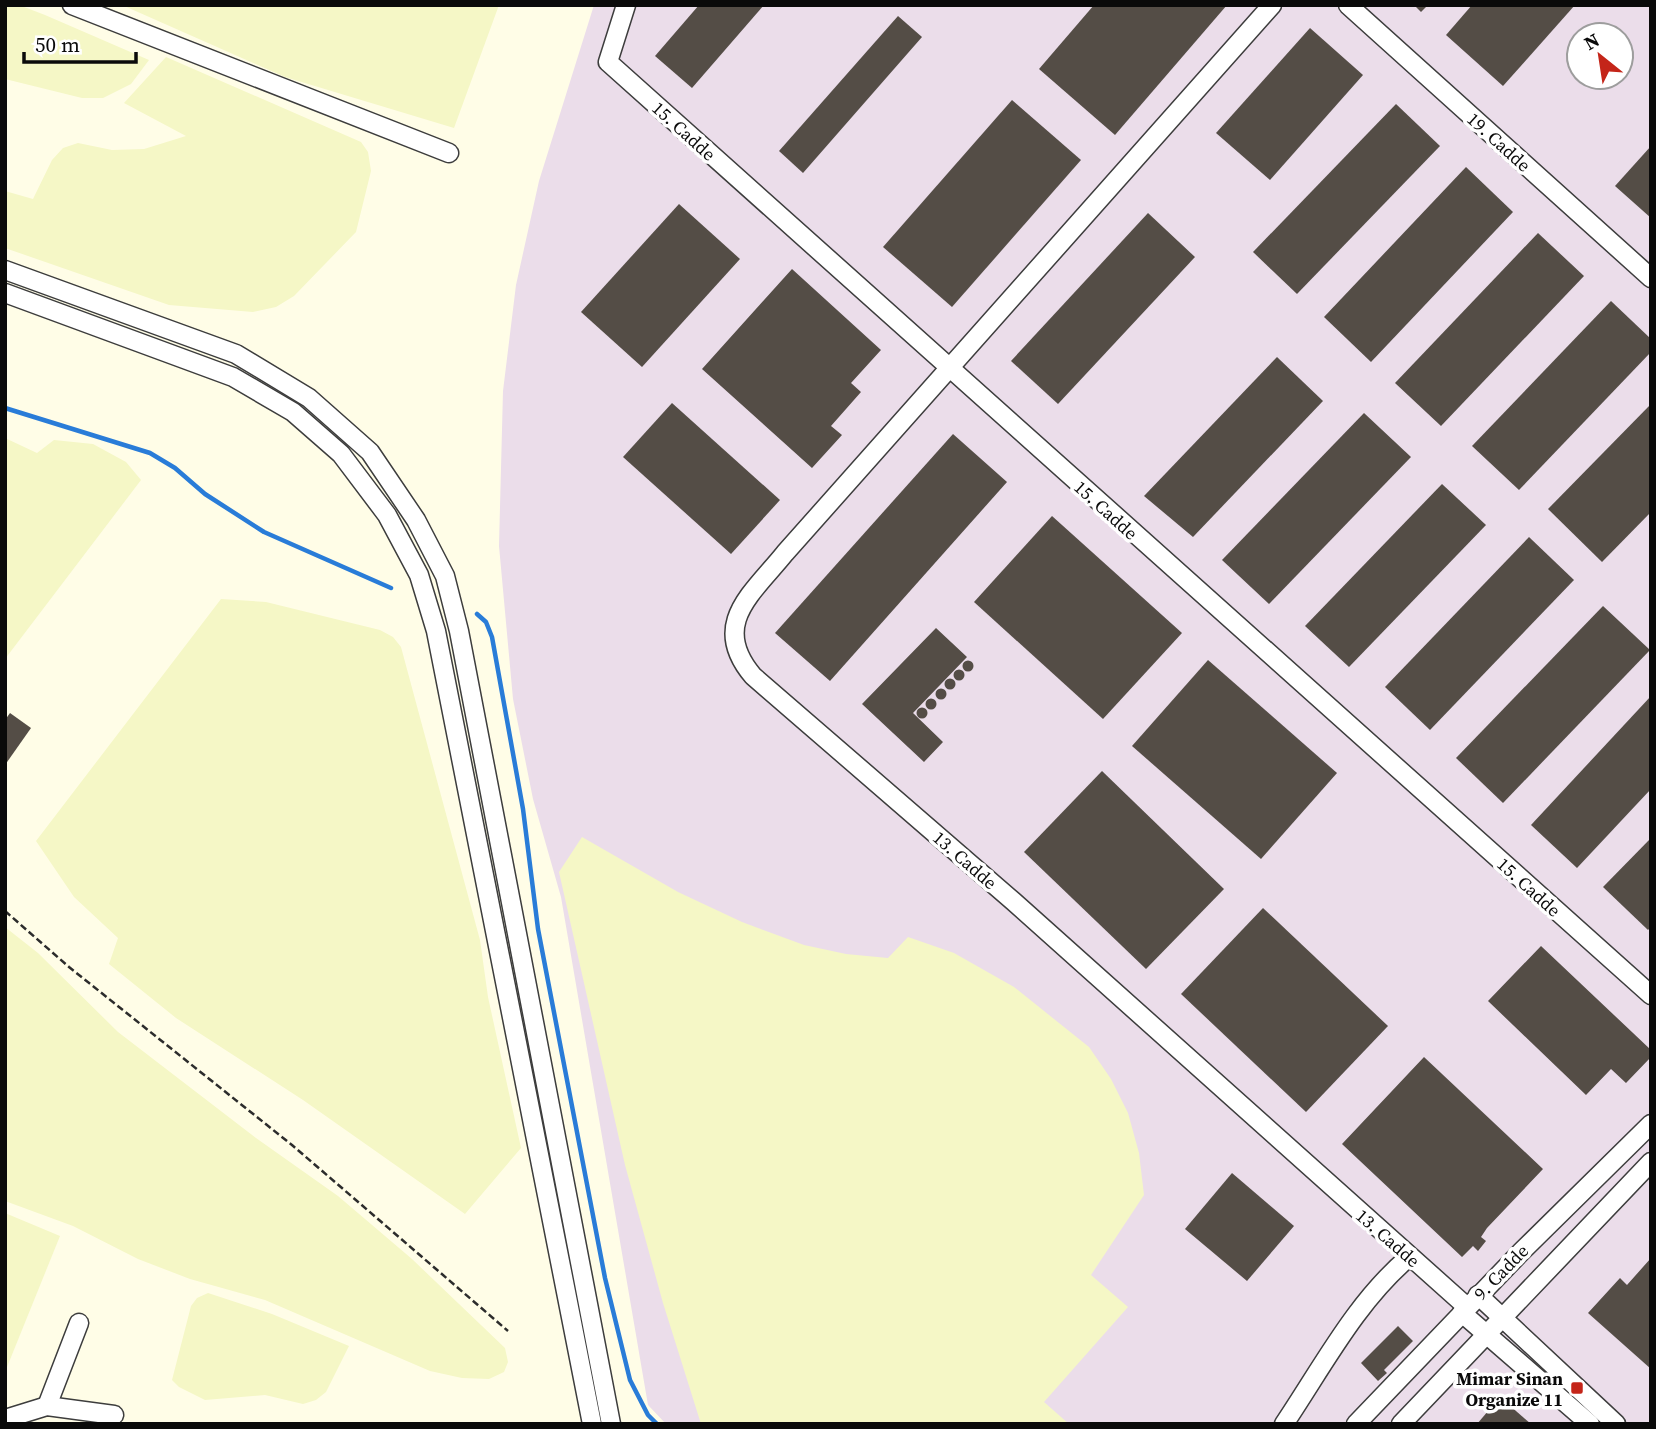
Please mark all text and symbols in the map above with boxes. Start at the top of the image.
scale bar [24,21,136,65]
north arrow [1565,21,1635,91]
text: N [1579,26,1604,56]
text: 50 m [35,30,80,59]
street label: 15. Cadde [647,96,721,166]
street label: 19. Cadde [1462,107,1536,177]
street label: 15. Cadde [1069,475,1143,545]
street label: 13. Cadde [927,825,1003,895]
street label: 15. Cadde [1492,852,1566,922]
street label: 13. Cadde [1350,1203,1426,1273]
street label: 9. Cadde [1468,1239,1534,1305]
place label: Mimar Sinan Organize 11 [1456,1366,1563,1412]
marker: Mimar Sinan Organize 11 [1569,1380,1585,1396]

